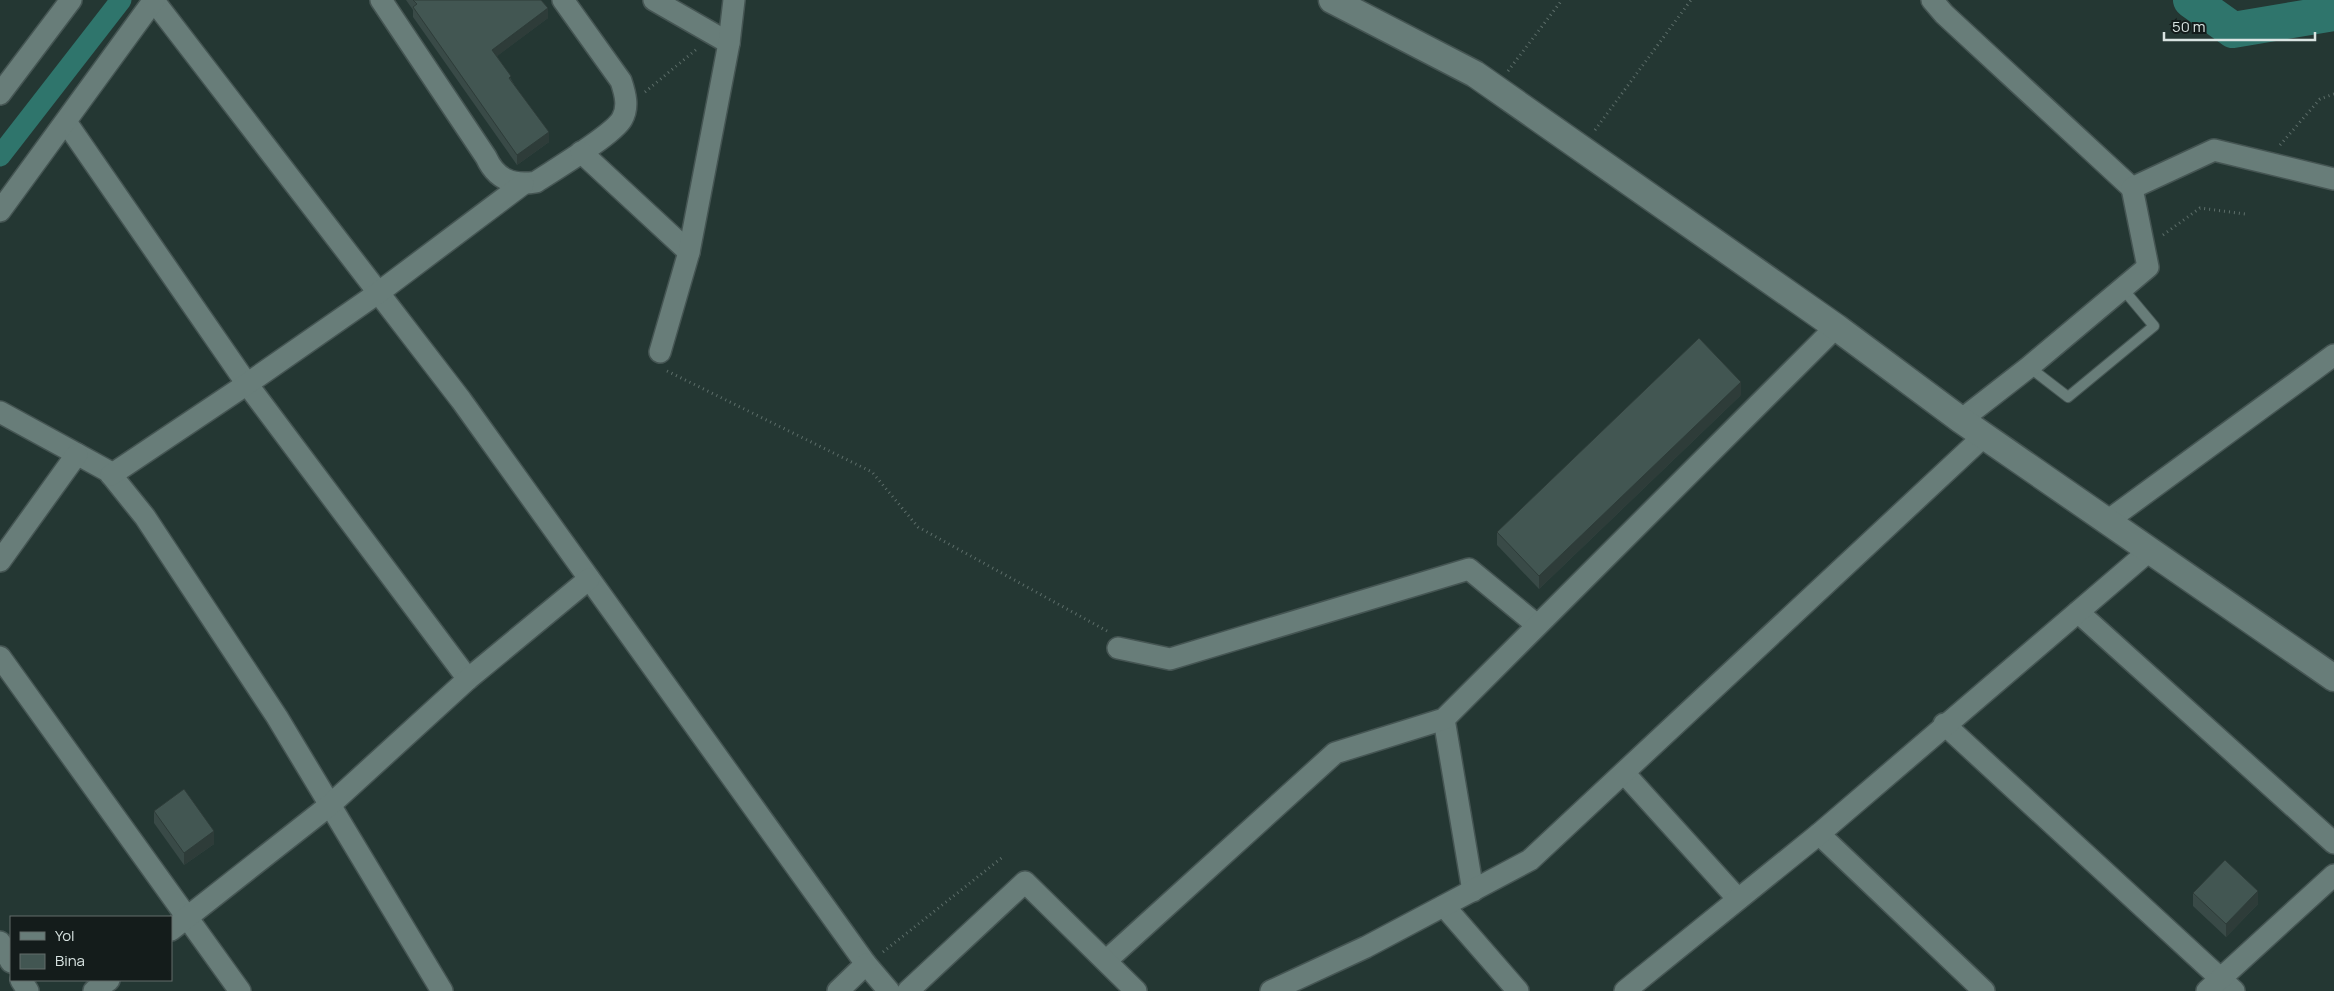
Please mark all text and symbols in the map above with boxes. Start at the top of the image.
scale bar [2164,10,2315,42]
text: 50 m [2172,16,2206,37]
legend [10,916,172,981]
text: Yol [55,925,75,946]
text: Bina [55,950,85,971]

